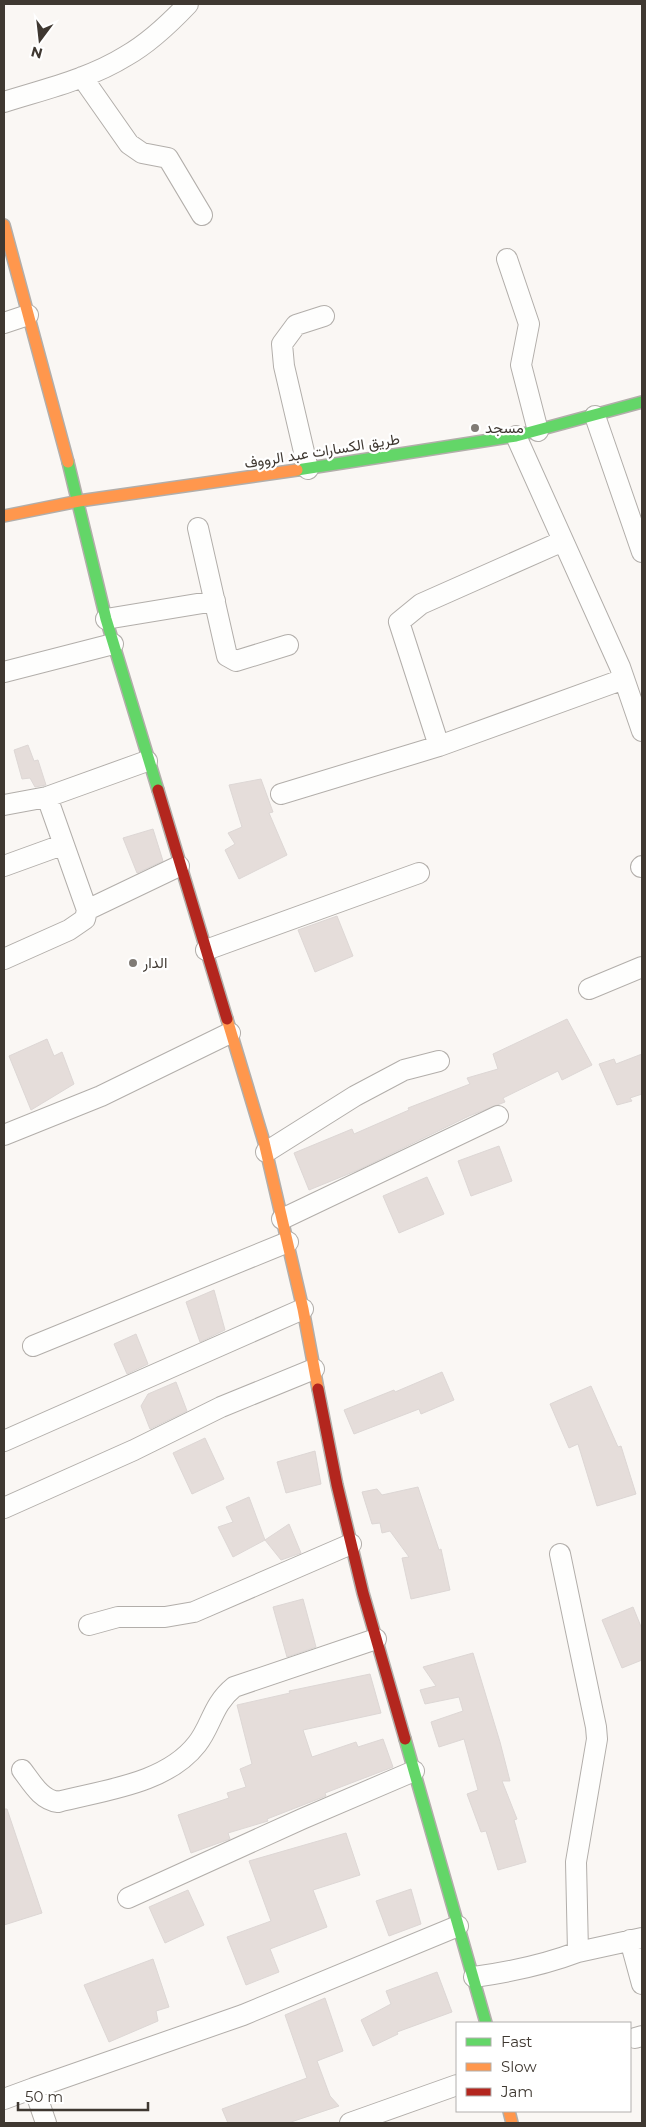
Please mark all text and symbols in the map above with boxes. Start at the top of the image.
north arrow [15,15,65,65]
text: N [29,42,44,63]
place label: مسجد [485,418,524,437]
marker: مسجد [469,422,481,434]
street label: طريق الكسارات عبد الرووف [243,429,401,473]
place label: الدار [142,953,167,972]
marker: الدار [127,957,139,969]
legend [456,2022,631,2112]
text: Fast [501,2032,532,2051]
text: Slow [501,2057,537,2076]
scale bar [18,2080,148,2112]
text: Jam [500,2082,533,2101]
text: 50 m [25,2087,63,2106]

